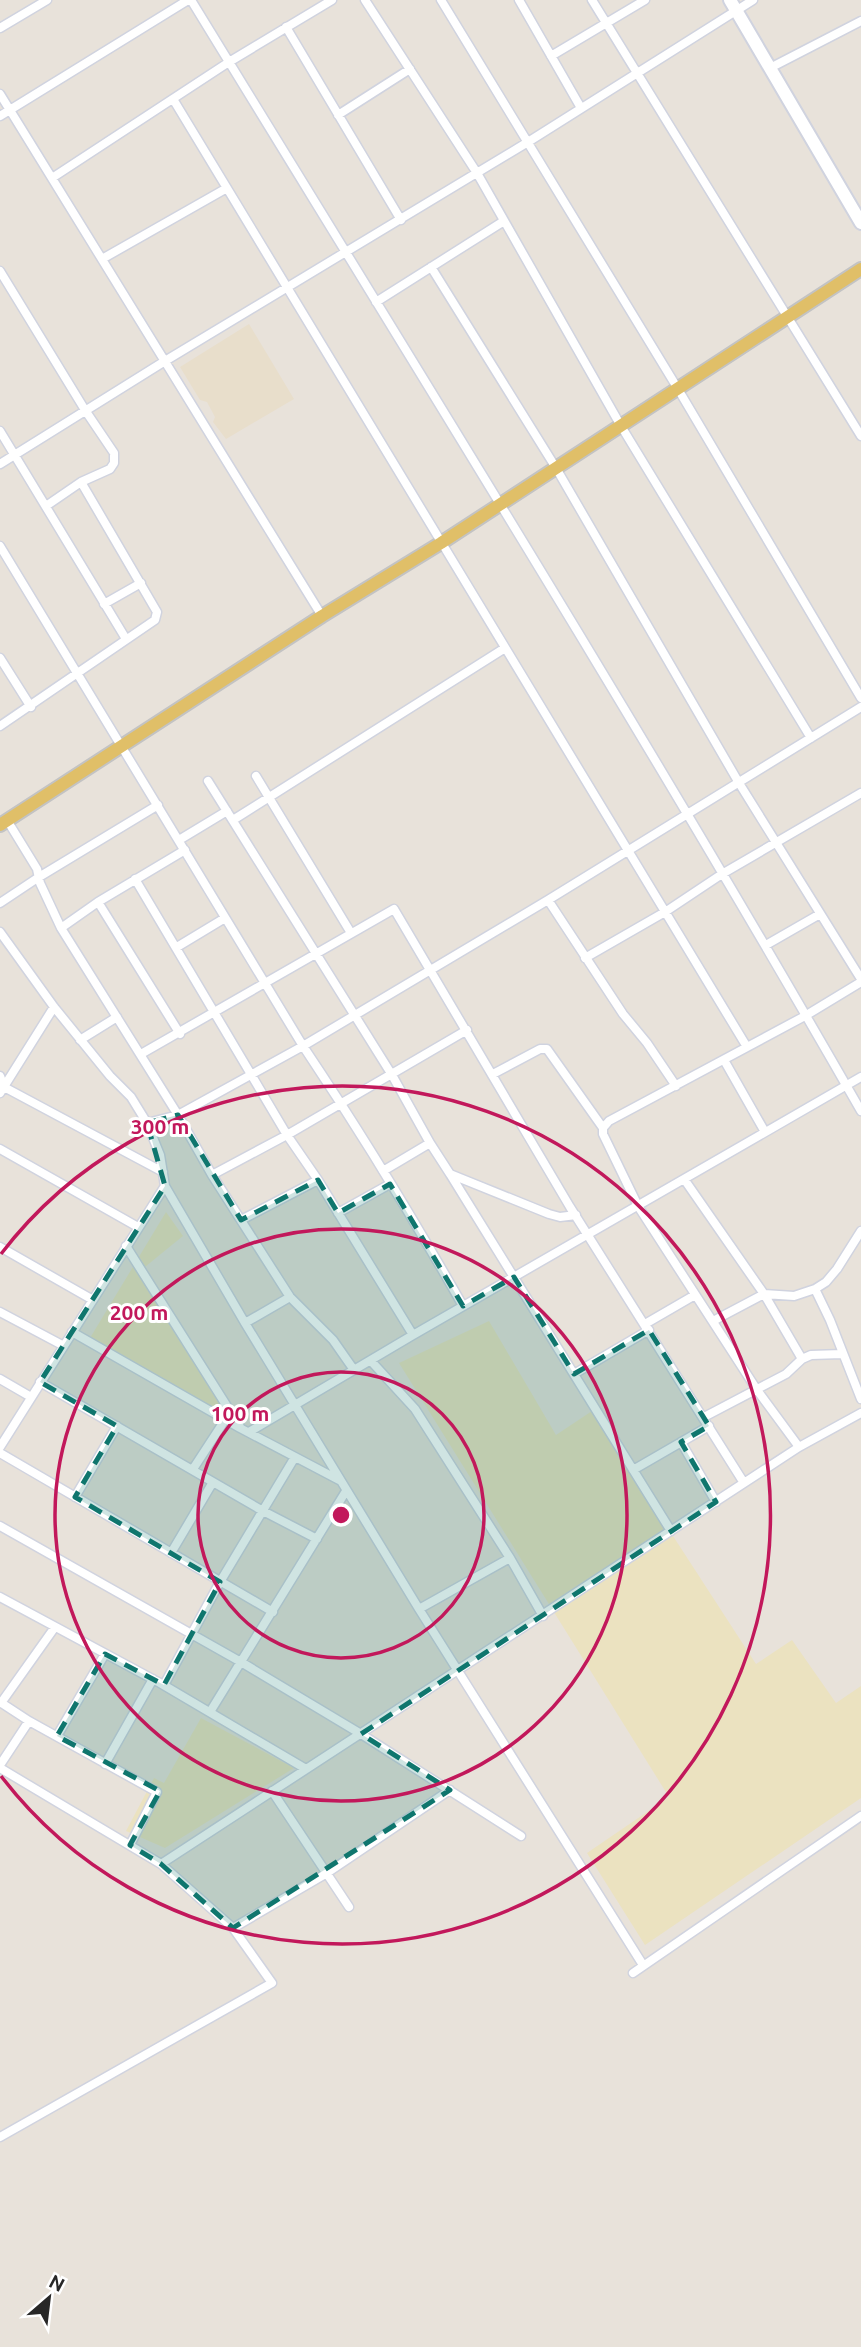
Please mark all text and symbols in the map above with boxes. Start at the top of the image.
text: 300 m [131,1114,189,1138]
text: 200 m [110,1300,168,1324]
text: 100 m [211,1401,269,1425]
centre of rings [329,1503,353,1527]
north arrow [14,2263,84,2333]
text: N [46,2270,68,2296]

